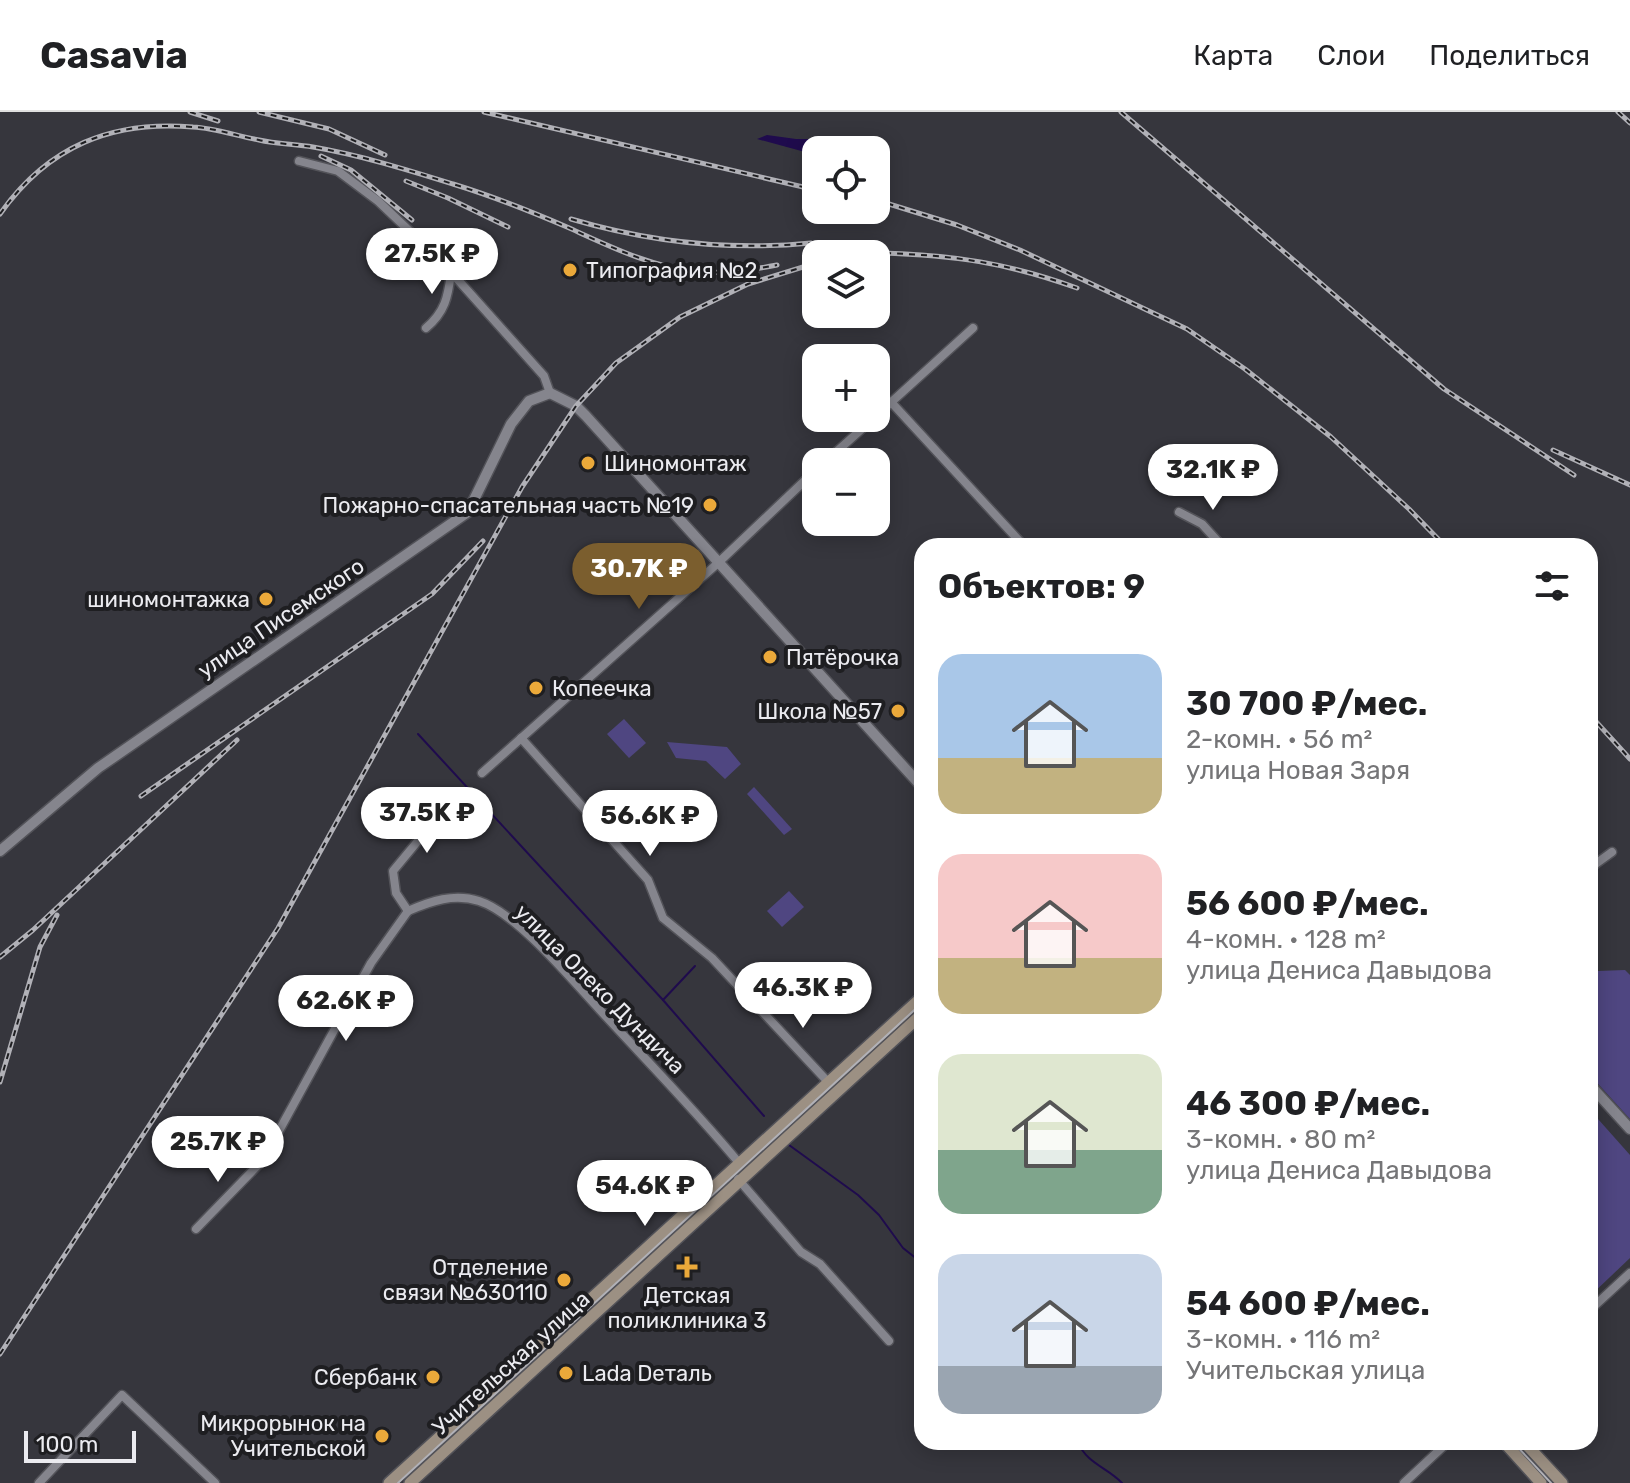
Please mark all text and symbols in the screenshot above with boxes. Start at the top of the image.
text: Casavia [40,32,188,78]
text: Карта [1193,39,1273,72]
text: Слои [1317,39,1385,72]
text: Поделиться [1429,39,1590,72]
map controls [802,136,890,536]
button: locate [802,136,890,224]
pin: 27.5K ₽ [358,228,506,296]
text: 27.5K ₽ [384,238,480,269]
button: layers [802,240,890,328]
place label: Типография №2 [586,257,757,284]
marker: Типография №2 [561,261,579,279]
button: + [802,344,890,432]
pin: 32.1K ₽ [1139,444,1287,512]
button: − [802,448,890,536]
place label: Шиномонтаж [604,450,747,477]
marker: Шиномонтаж [579,454,597,472]
text: 32.1K ₽ [1166,454,1260,485]
place label: Пожарно-спасательная часть №19 [322,492,694,519]
marker: Пожарно-спасательная часть №19 [701,496,719,514]
pin: 30.7K ₽ [565,543,713,611]
street label: улица Писемского [193,552,369,684]
text: 30.7K ₽ [590,553,688,584]
icon: filters [1530,564,1574,608]
text: Объектов: 9 [938,566,1145,607]
place label: шиномонтажка [87,586,250,613]
marker: шиномонтажка [257,590,275,608]
place label: Пятёрочка [786,644,899,671]
marker: Пятёрочка [761,648,779,666]
place label: Копеечка [552,675,652,702]
marker: Копеечка [527,679,545,697]
text: 30 700 ₽/мес. [1186,683,1428,724]
icon: home [1002,686,1098,782]
place label: Школа №57 [757,698,882,725]
marker: Школа №57 [889,702,907,720]
text: 2-комн. · 56 m² [1186,724,1372,755]
text: улица Новая Заря [1186,755,1410,786]
pin: 37.5K ₽ [353,787,501,855]
pin: 56.6K ₽ [576,790,724,858]
text: 37.5K ₽ [379,797,475,828]
text: 56.6K ₽ [600,800,700,831]
text: 56 600 ₽/мес. [1186,883,1429,924]
icon: home [1002,886,1098,982]
street label: улица Олеко Дундича [509,898,691,1080]
text: 4-комн. · 128 m² [1186,924,1386,955]
text: улица Дениса Давыдова [1186,955,1492,986]
pin: 46.3K ₽ [729,962,877,1030]
text: 46.3K ₽ [753,972,853,1003]
pin: 62.6K ₽ [272,975,420,1043]
text: 62.6K ₽ [296,985,396,1016]
text: 46 300 ₽/мес. [1186,1083,1430,1124]
icon: home [1002,1086,1098,1182]
pin: 25.7K ₽ [144,1116,292,1184]
text: 3-комн. · 80 m² [1186,1124,1375,1155]
text: 25.7K ₽ [170,1126,266,1157]
text: улица Дениса Давыдова [1186,1155,1492,1186]
pin: 54.6K ₽ [571,1160,719,1228]
text: 54.6K ₽ [595,1170,695,1201]
place label: Отделение связи №630110 [383,1254,548,1306]
marker: Детская поликлиника 3 [676,1256,698,1278]
marker: Отделение связи №630110 [555,1271,573,1289]
place label: Детская поликлиника 3 [608,1282,766,1334]
text: 54 600 ₽/мес. [1186,1283,1430,1324]
street label: Учительская улица [427,1285,595,1441]
icon: home [1002,1286,1098,1382]
text: 3-комн. · 116 m² [1186,1324,1380,1355]
text: Учительская улица [1186,1355,1425,1386]
place label: Lada Dеталь [582,1360,712,1387]
place label: Сбербанк [314,1364,417,1391]
marker: Lada Dеталь [557,1364,575,1382]
marker: Сбербанк [424,1368,442,1386]
place label: Микрорынок на Учительской [200,1410,366,1462]
scale bar [24,1427,136,1463]
marker: Микрорынок на Учительской [373,1427,391,1445]
text: 100 m [36,1431,98,1458]

